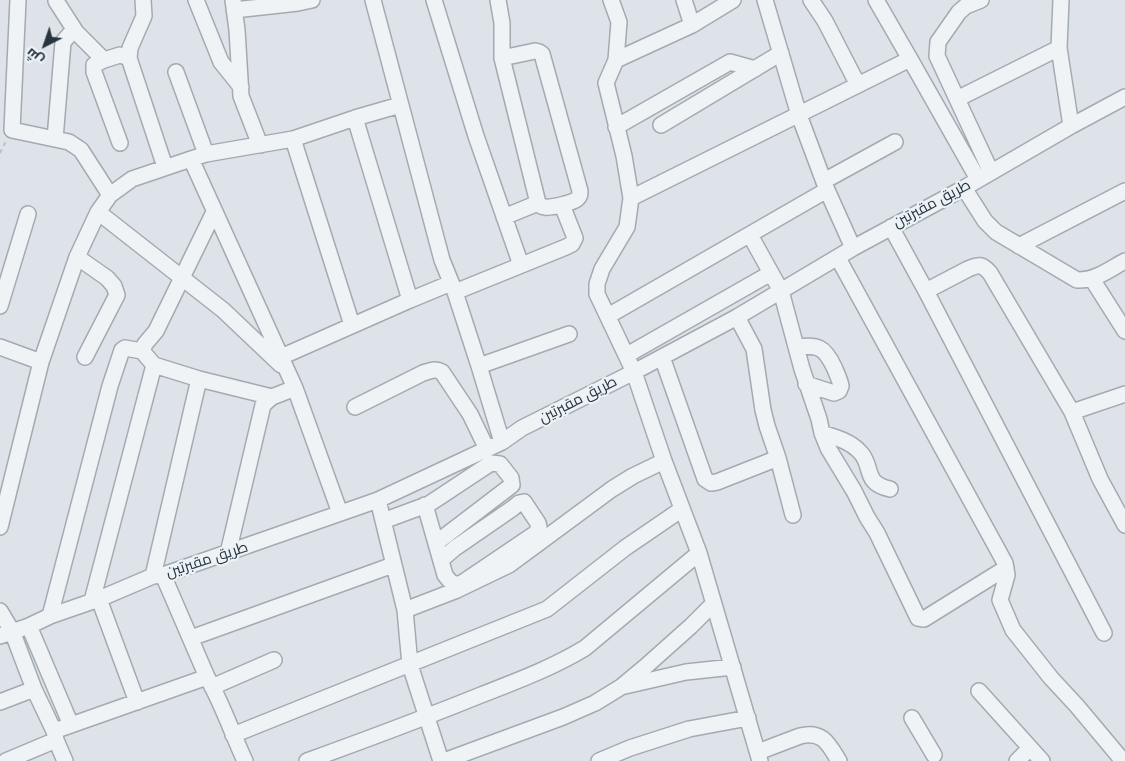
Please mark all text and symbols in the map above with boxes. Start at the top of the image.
north arrow [20,20,70,70]
text: ش [22,44,47,69]
street label: طريق مقبرتين [890,176,974,232]
street label: طريق مقبرتين [536,373,620,427]
street label: طريق مقبرتين [164,538,250,582]

